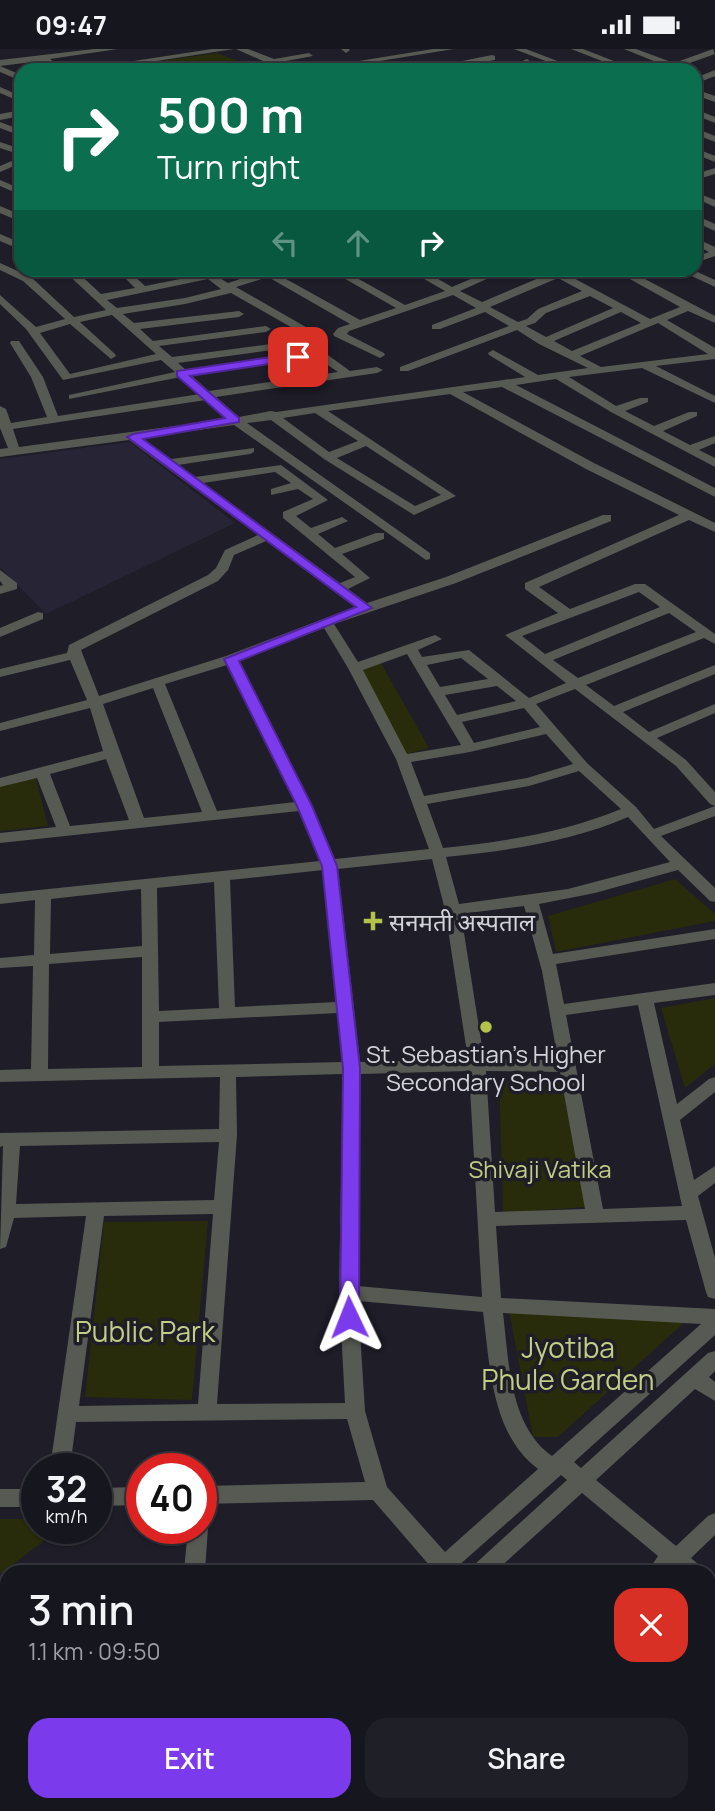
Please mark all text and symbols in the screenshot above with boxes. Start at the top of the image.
text: 09:47 [35,7,107,43]
text: 500 m [157,81,304,148]
icon: right [42,91,133,182]
text: Turn right [157,145,300,189]
icon: left [266,224,304,262]
icon: ahead [339,224,377,262]
icon: right [412,224,450,262]
pin [268,327,328,387]
icon: arrive [279,338,317,376]
place label: सनमती अस्पताल [389,905,536,938]
marker: सनमती अस्पताल [363,911,383,931]
marker: St. Sebastian's Higher Secondary School [478,1019,494,1035]
place label: St. Sebastian's Higher Secondary School [366,1037,606,1098]
park label: Shivaji Vatika [468,1152,612,1185]
position arrow [312,1280,386,1354]
park label: Public Park [75,1312,216,1350]
park label: Jyotiba Phule Garden [482,1328,654,1398]
speed limit sign: 40 [126,1453,217,1544]
text: 32 [46,1465,87,1513]
text: km/h [46,1504,87,1528]
text: 3 min [28,1580,134,1638]
button: close [614,1588,688,1662]
text: 1.1 km · 09:50 [28,1635,161,1667]
button: Exit [28,1718,351,1798]
button: Share [365,1718,688,1798]

